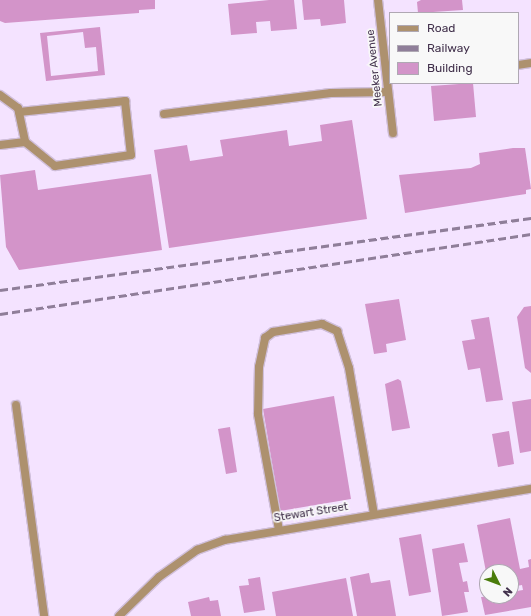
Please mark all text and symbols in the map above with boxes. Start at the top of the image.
legend [389,12,519,84]
text: Road [427,21,455,35]
street label: Meeker Avenue [364,29,386,107]
text: Railway [427,41,470,55]
text: Building [427,61,473,75]
street label: Stewart Street [273,501,349,525]
north arrow [479,564,519,604]
text: N [500,584,515,599]

